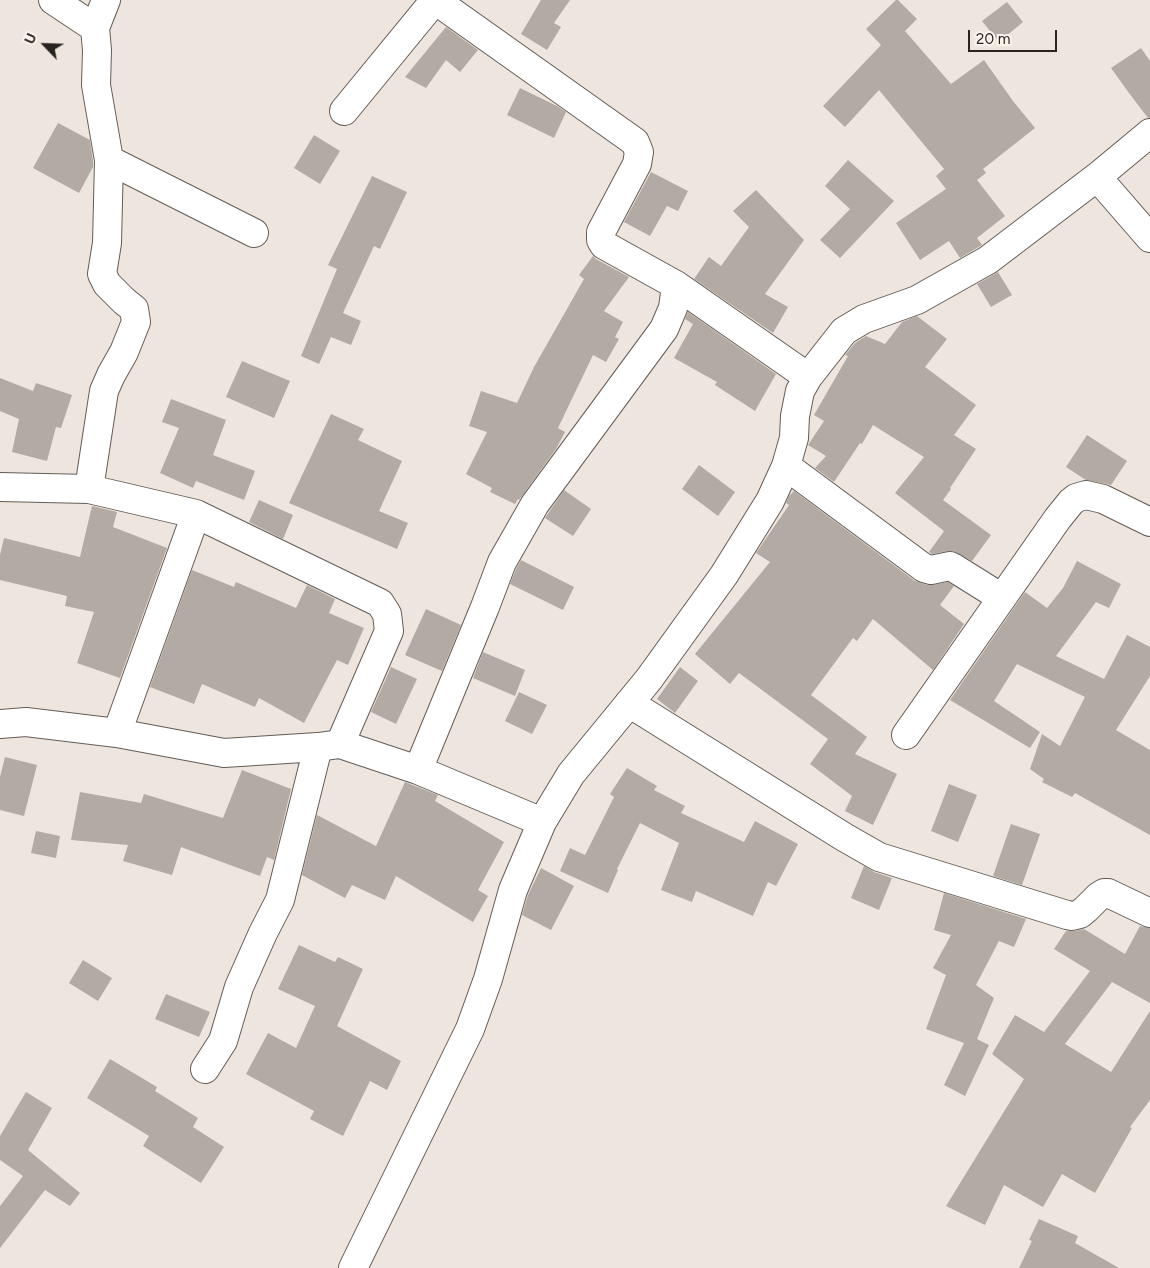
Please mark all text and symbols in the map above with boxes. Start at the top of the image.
north arrow [20,20,70,70]
scale bar [970,20,1059,52]
text: 20 m [976,30,1010,48]
text: U [21,31,41,47]

